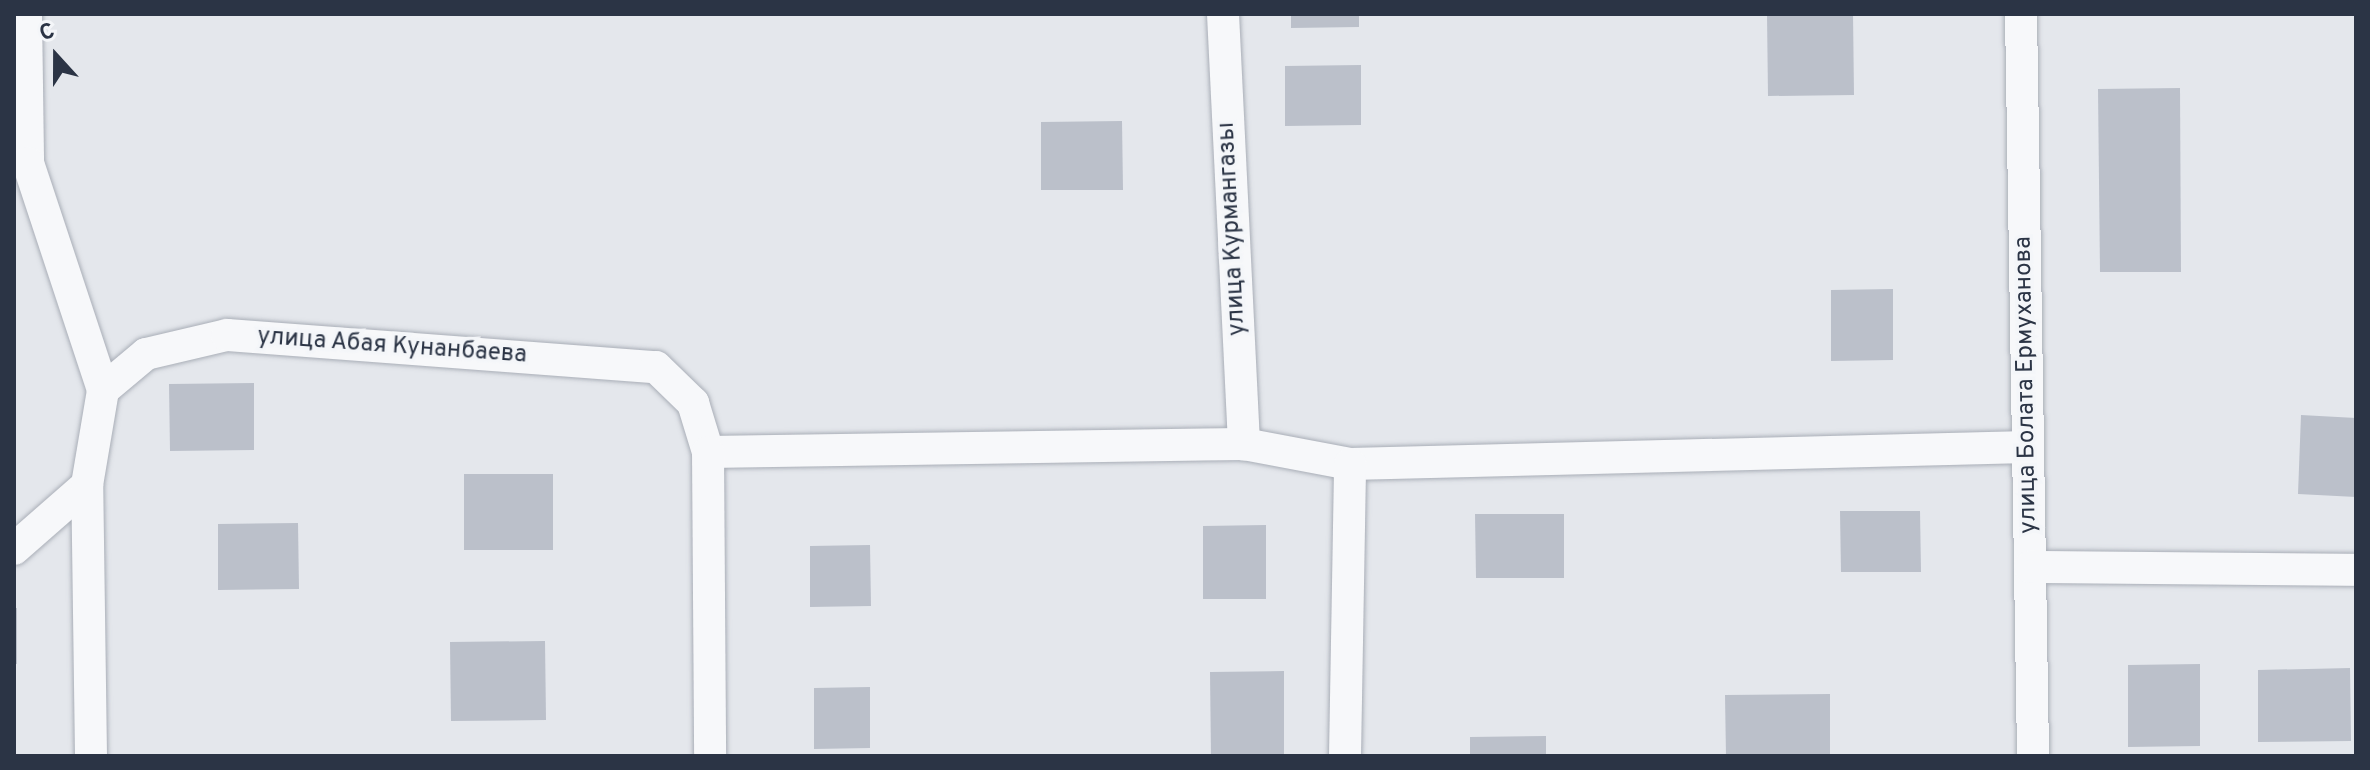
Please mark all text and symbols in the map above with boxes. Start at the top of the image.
north arrow [16,16,96,96]
text: С [36,18,59,48]
street label: улица Курмангазы [1213,121,1253,337]
street label: улица Болата Ермуханова [2010,236,2044,534]
street label: улица Абая Кунанбаева [256,323,528,371]

